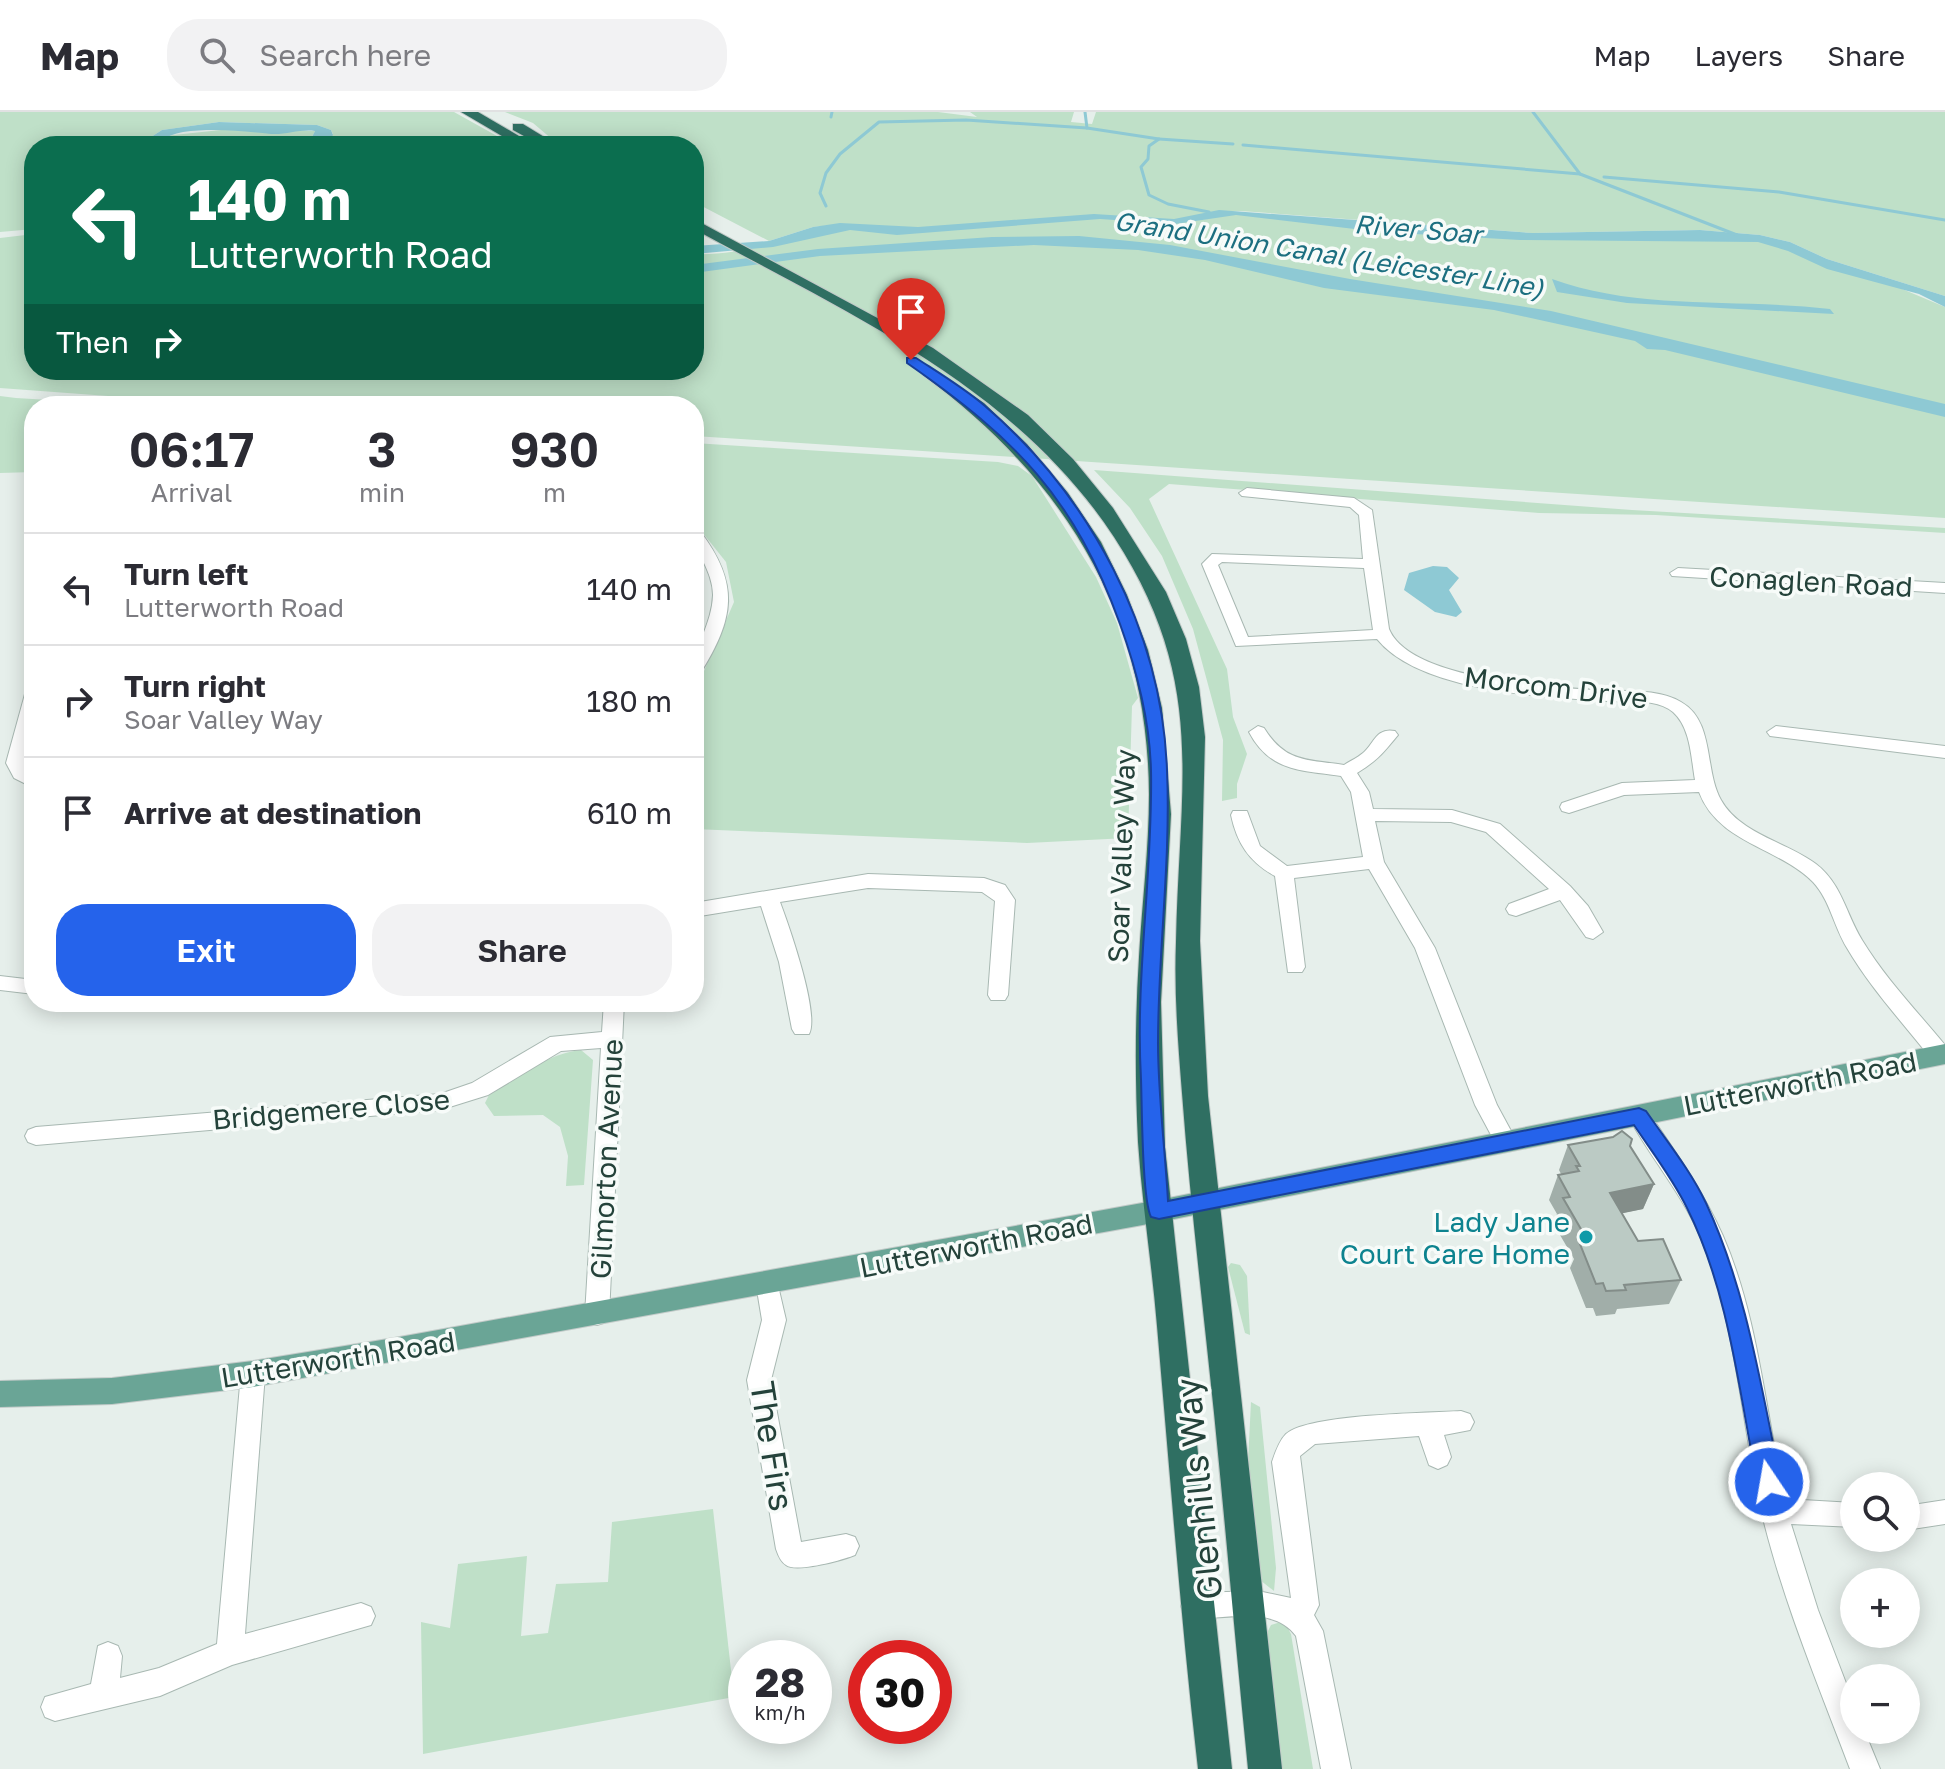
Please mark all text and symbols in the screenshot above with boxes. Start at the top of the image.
search box [167,19,727,91]
text: Map [40,33,119,78]
icon: search [195,33,239,77]
text: Search here [259,37,431,73]
text: Map [1593,39,1651,72]
text: Layers [1695,39,1783,72]
text: Share [1827,39,1905,72]
text: 140 m [188,165,351,232]
icon: left [56,168,160,272]
water label: Grand Union Canal (Leicester Line) [1112,205,1546,303]
water label: River Soar [1353,208,1487,250]
text: Lutterworth Road [188,233,493,276]
pin [877,278,945,360]
icon: arrive [889,290,933,334]
icon: right [145,320,189,364]
text: Then [56,324,129,360]
text: 06:17 [129,420,254,478]
text: 3 [367,420,396,478]
text: 930 [510,420,599,478]
text: Arrival [151,477,232,508]
text: min [359,477,405,508]
text: m [543,477,566,508]
text: Turn left [124,556,249,592]
street label: Conaglen Road [1708,559,1914,603]
icon: left [56,567,100,611]
text: 140 m [587,571,672,607]
text: Lutterworth Road [124,592,344,623]
street label: Morcom Drive [1462,659,1650,715]
text: Turn right [124,668,266,704]
icon: right [56,679,100,723]
text: 180 m [587,683,672,719]
text: Soar Valley Way [124,704,323,735]
street label: Soar Valley Way [1101,748,1141,964]
icon: arrive [56,791,100,835]
text: Arrive at destination [124,795,421,831]
text: 610 m [587,795,672,831]
button: Exit [56,904,356,996]
button: Share [372,904,672,996]
street label: Gilmorton Avenue [583,1038,629,1280]
street label: Lutterworth Road [1681,1044,1919,1122]
street label: Bridgemere Close [211,1082,451,1136]
place label: Lady Jane Court Care Home [1340,1205,1570,1270]
street label: Lutterworth Road [857,1206,1095,1284]
marker: Lady Jane Court Care Home [1577,1228,1595,1246]
street label: Lutterworth Road [218,1324,458,1394]
street label: Glenhills Way [1166,1376,1230,1602]
street label: The Firs [743,1378,803,1514]
position arrow [1727,1440,1811,1524]
map controls [1840,1472,1920,1744]
button: search [1840,1472,1920,1552]
button: + [1840,1568,1920,1648]
speed limit sign: 30 [848,1640,952,1744]
text: 28 [755,1658,805,1706]
button: − [1840,1664,1920,1744]
text: km/h [755,1700,805,1724]

